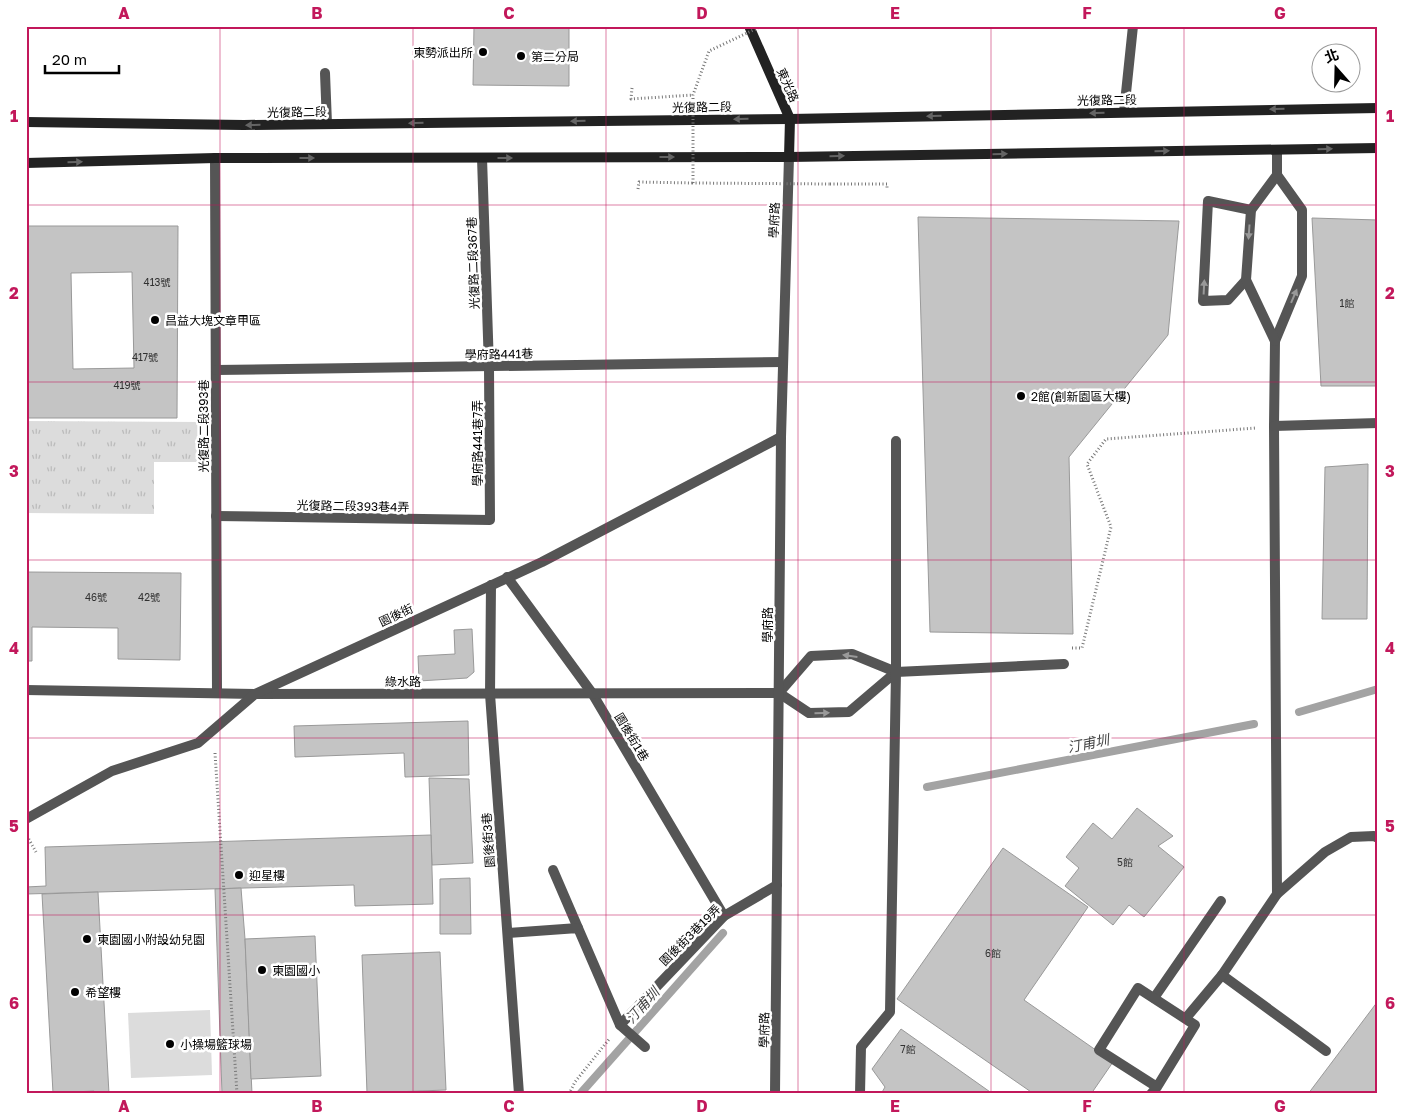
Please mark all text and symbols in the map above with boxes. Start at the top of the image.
text: A [118,3,130,23]
text: B [311,3,323,23]
text: C [503,3,515,23]
text: D [696,3,708,23]
text: E [890,3,900,23]
text: F [1082,3,1092,23]
text: G [1274,3,1286,23]
scale bar [45,42,119,74]
north arrow [1312,42,1362,92]
place label: 東勢派出所 [413,45,473,60]
text: 北 [1322,45,1341,66]
marker: 東勢派出所 [477,46,489,58]
place label: 第二分局 [531,49,579,64]
text: 20 m [52,50,87,68]
marker: 第二分局 [515,50,527,62]
street label: 東光路 [774,65,802,105]
street label: 光復路二段 [1077,92,1137,108]
street label: 光復路二段 [672,99,732,115]
street label: 光復路二段 [267,104,327,120]
one-way arrow [1268,105,1284,113]
text: 1 [10,106,18,126]
text: 1 [1386,106,1394,126]
one-way arrow [1088,109,1104,117]
one-way arrow [926,112,942,120]
one-way arrow [733,116,749,124]
one-way arrow [570,117,586,125]
one-way arrow [408,119,424,127]
one-way arrow [245,121,261,129]
one-way arrow [1317,144,1333,152]
one-way arrow [1155,147,1171,155]
one-way arrow [992,150,1008,158]
one-way arrow [830,152,846,160]
one-way arrow [660,153,676,161]
one-way arrow [300,154,316,162]
one-way arrow [497,154,513,162]
one-way arrow [67,158,83,166]
street label: 學府路 [766,202,782,238]
street label: 光復路二段367巷 [464,216,482,310]
one-way arrow [1245,225,1253,241]
house number: 413號 [144,276,170,288]
one-way arrow [1200,279,1208,295]
text: 2 [9,283,19,303]
text: 2 [1385,283,1395,303]
one-way arrow [1291,289,1299,303]
house number: 1館 [1340,297,1354,309]
place label: 昌益大塊文章甲區 [165,313,261,328]
marker: 昌益大塊文章甲區 [149,314,161,326]
street label: 學府路441巷 [465,346,533,362]
house number: 417號 [132,351,158,363]
house number: 419號 [114,379,141,391]
street label: 光復路二段393巷 [196,379,211,473]
place label: 2館(創新園區大樓) [1031,389,1131,404]
marker: 2館(創新園區大樓) [1015,390,1027,402]
street label: 學府路441巷7弄 [470,400,485,486]
text: 3 [9,461,19,481]
text: 3 [1385,461,1395,481]
street label: 光復路二段393巷4弄 [297,498,409,514]
house number: 46號 [85,591,107,603]
house number: 42號 [138,591,160,603]
street label: 園後街 [377,601,415,629]
street label: 學府路 [760,607,775,643]
text: 4 [9,638,19,658]
text: 4 [1385,638,1395,658]
one-way arrow [842,652,858,660]
street label: 綠水路 [385,674,421,689]
one-way arrow [814,709,830,717]
street label: 園後街1巷 [612,710,652,764]
water label: 汀甫圳 [1066,730,1112,755]
street label: 園後街3巷 [479,812,497,868]
text: 5 [9,816,19,836]
text: 5 [1385,816,1395,836]
house number: 5館 [1117,856,1133,868]
place label: 迎星樓 [249,868,285,883]
marker: 迎星樓 [233,869,245,881]
street label: 園後街3巷19弄 [656,901,724,969]
place label: 東園國小附設幼兒園 [97,932,205,947]
marker: 東園國小附設幼兒園 [81,933,93,945]
house number: 6館 [985,947,1001,959]
place label: 東園國小 [272,963,320,978]
marker: 東園國小 [256,964,268,976]
water label: 汀甫圳 [622,982,664,1026]
place label: 希望樓 [85,985,121,1000]
marker: 希望樓 [69,986,81,998]
text: 6 [9,993,19,1013]
text: 6 [1385,993,1395,1013]
street label: 學府路 [756,1012,772,1048]
place label: 小操場籃球場 [180,1037,252,1052]
marker: 小操場籃球場 [164,1038,176,1050]
house number: 7館 [900,1043,916,1055]
text: A [118,1096,130,1116]
text: B [311,1096,323,1116]
text: C [503,1096,515,1116]
text: D [696,1096,708,1116]
text: E [890,1096,900,1116]
text: F [1082,1096,1092,1116]
text: G [1274,1096,1286,1116]

